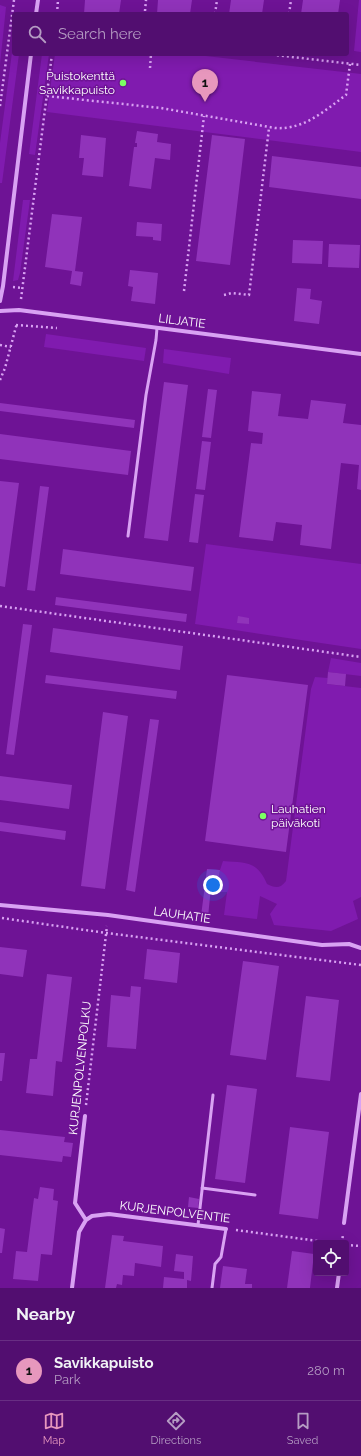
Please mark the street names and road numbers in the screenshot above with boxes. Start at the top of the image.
street label: LILJATIE [158,311,206,331]
street label: LAUHATIE [153,904,211,926]
street label: KURJENPOLVENPOLKU [66,1001,94,1135]
street label: KURJENPOLVENTIE [119,1198,231,1226]

